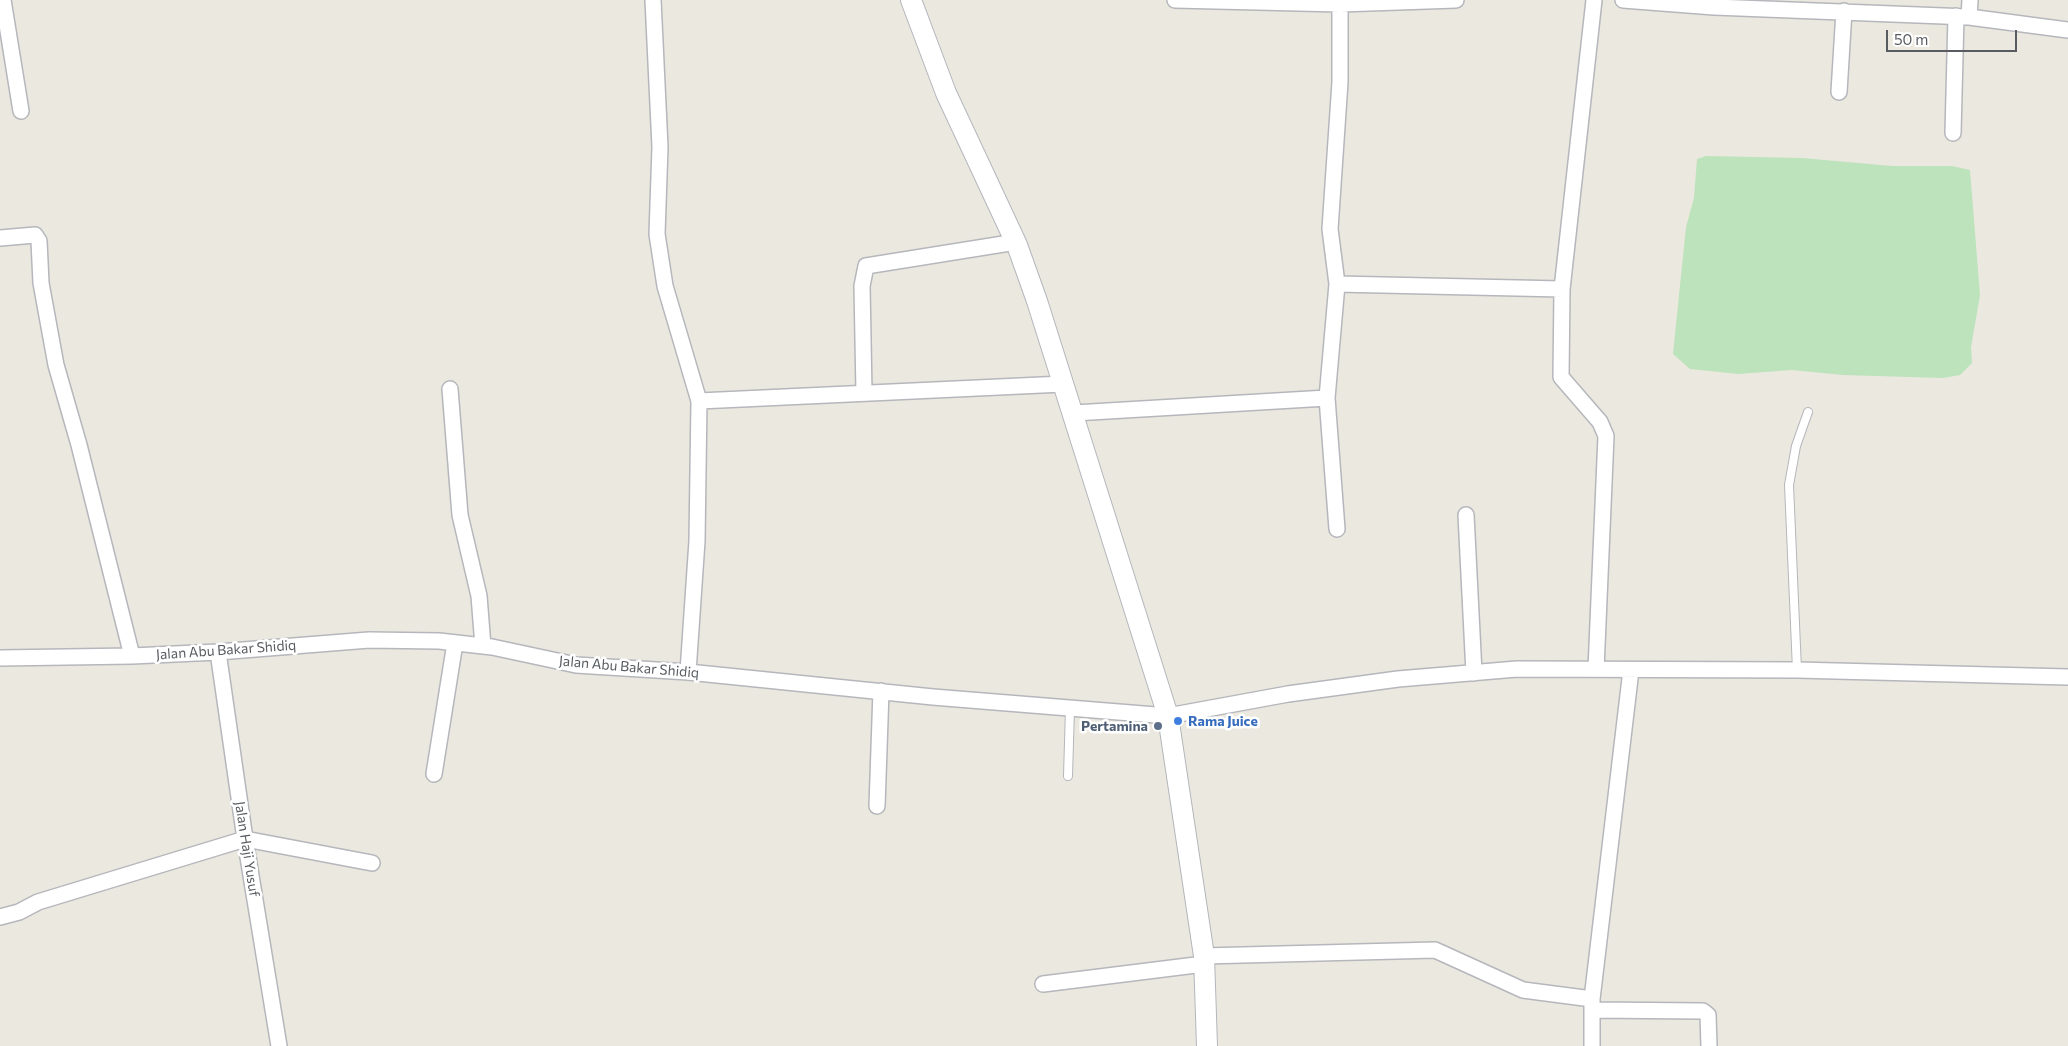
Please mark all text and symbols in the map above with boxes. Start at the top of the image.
scale bar [1888,20,2019,52]
text: 50 m [1894,30,1928,48]
street label: Jalan Abu Bakar Shidiq [155,637,297,663]
street label: Jalan Abu Bakar Shidiq [558,653,700,681]
place label: Rama Juice [1188,713,1258,729]
marker: Rama Juice [1172,715,1184,727]
place label: Pertamina [1081,718,1148,734]
marker: Pertamina [1152,720,1164,732]
street label: Jalan Haji Yusuf [231,800,263,898]

